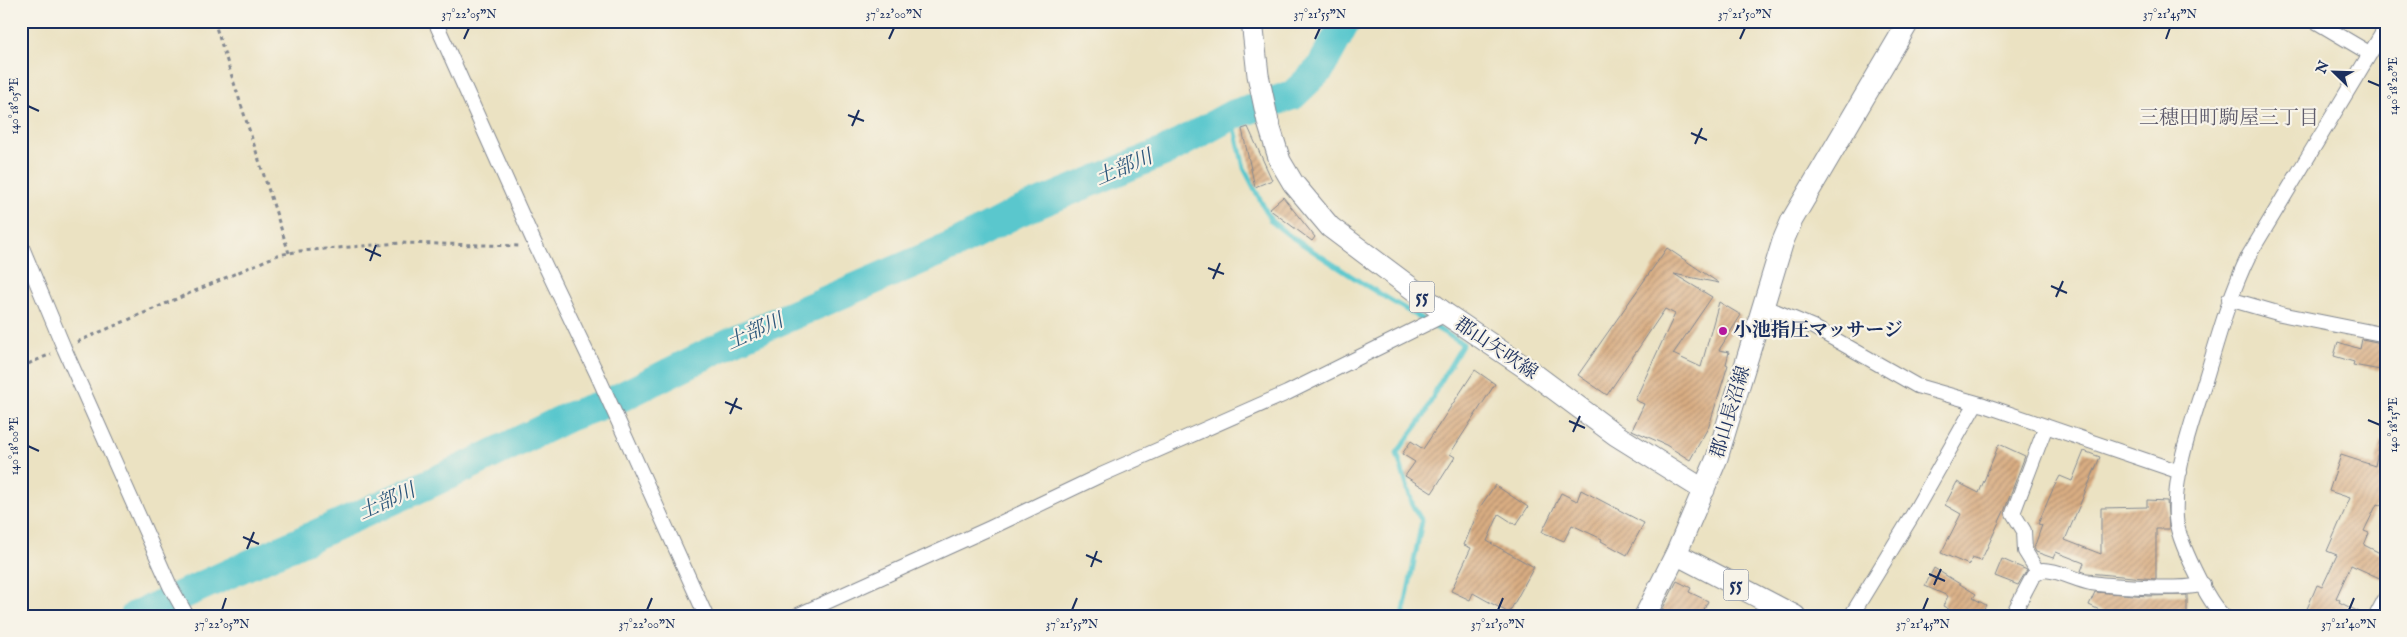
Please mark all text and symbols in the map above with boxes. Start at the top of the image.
text: 37°22'05"N [441,7,497,22]
text: 37°22'00"N [866,7,923,22]
text: 37°21'55"N [1294,7,1347,22]
text: 37°21'50"N [1718,7,1773,22]
text: 37°21'45"N [2143,7,2198,22]
north arrow [2310,48,2360,98]
text: 140°18'20"E [2386,57,2401,115]
text: N [2312,58,2334,77]
text: 140°18'05"E [7,77,22,135]
district label: 三穂田町駒屋三丁目 [2139,106,2319,131]
water label: 土部川 [1092,144,1158,191]
road number: 55 [1410,282,1434,312]
water label: 土部川 [723,308,789,356]
street label: 郡山矢吹線 [1450,312,1542,386]
place label: 小池指圧マッサージ [1733,319,1903,343]
marker: 小池指圧マッサージ [1717,325,1729,337]
street label: 郡山長沼線 [1706,363,1756,461]
text: 140°18'15"E [2386,397,2401,453]
text: 140°18'00"E [7,417,22,475]
water label: 土部川 [355,478,421,526]
road number: 55 [1724,570,1748,600]
text: 37°22'05"N [194,617,250,632]
text: 37°22'00"N [619,617,676,632]
text: 37°21'55"N [1046,617,1099,632]
text: 37°21'50"N [1471,617,1526,632]
text: 37°21'45"N [1896,617,1951,632]
text: 37°21'40"N [2321,617,2377,632]

